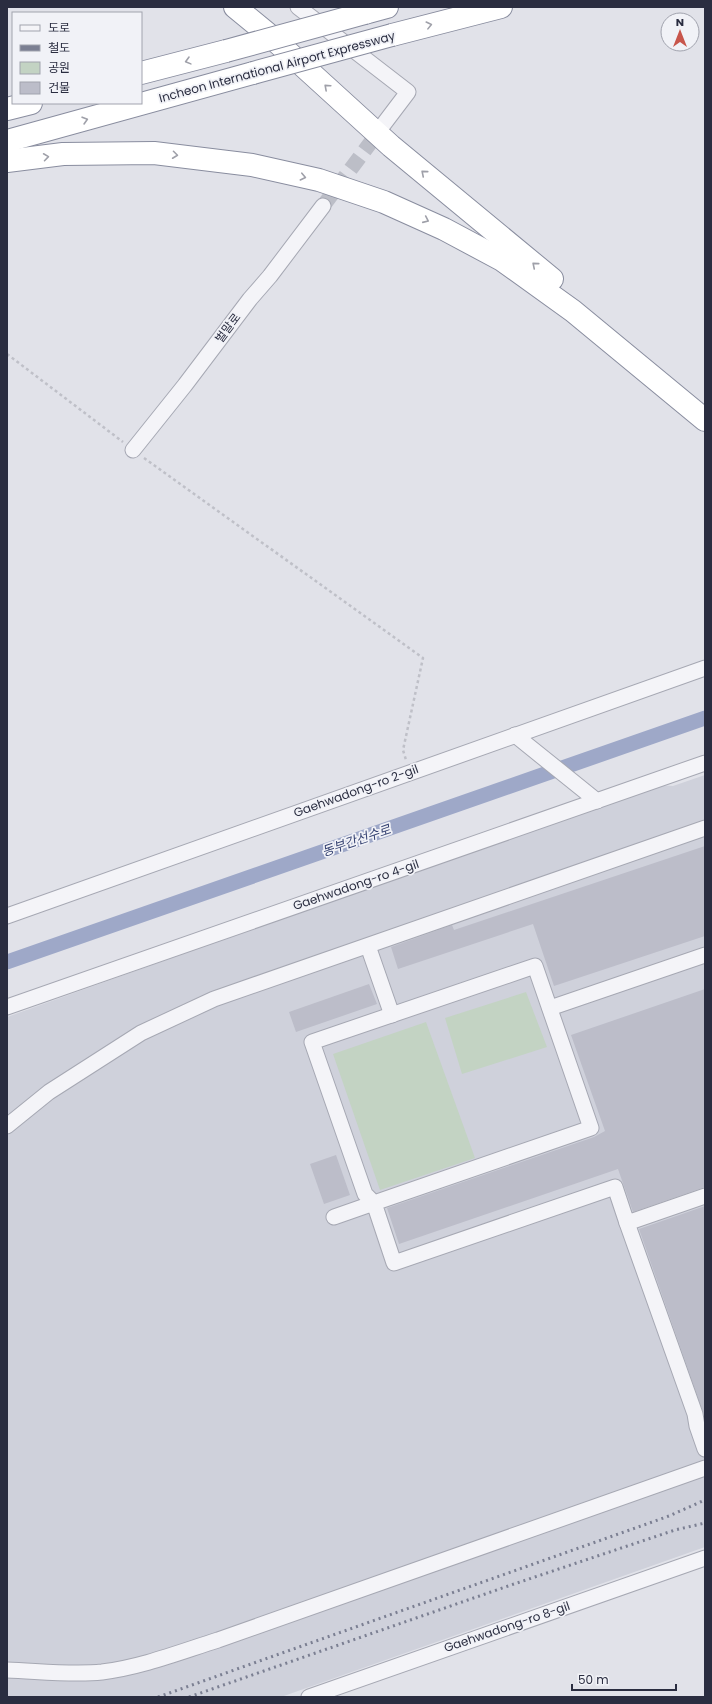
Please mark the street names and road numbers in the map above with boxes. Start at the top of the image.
street label: Incheon International Airport Expressway [157,27,397,106]
street label: 벌말로 [211,309,244,346]
street label: Gaehwadong-ro 2-gil [291,760,421,821]
street label: Gaehwadong-ro 4-gil [291,855,421,914]
street label: Gaehwadong-ro 8-gil [442,1597,572,1656]

